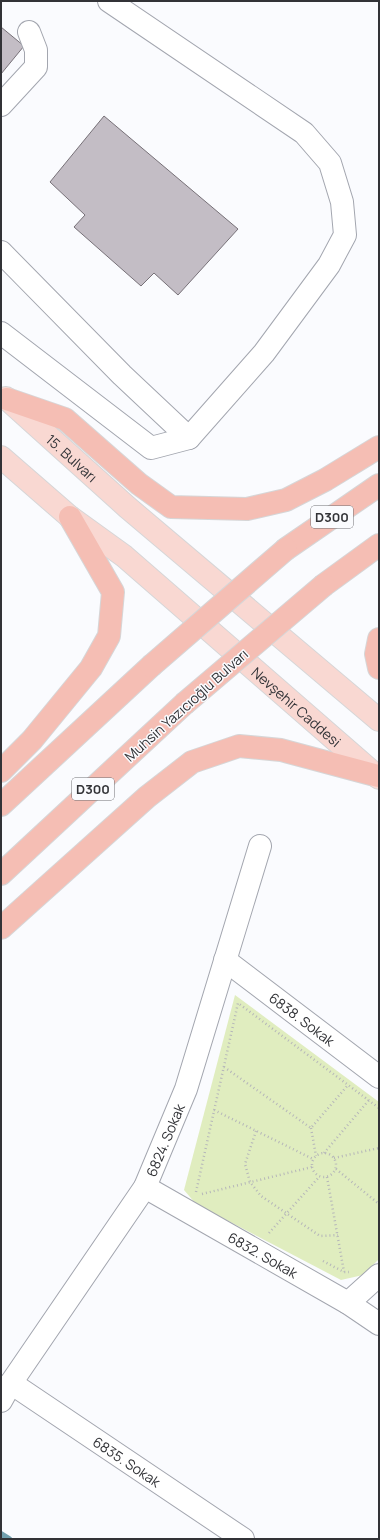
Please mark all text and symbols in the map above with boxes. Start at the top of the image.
street label: 15. Bulvarı [42,429,102,486]
road number: D300 [311,506,353,528]
street label: Muhsin Yazıcıoğlu Bulvarı [120,644,252,766]
street label: Nevşehir Caddesi [248,662,345,750]
road number: D300 [72,778,114,800]
street label: 6838. Sokak [266,988,340,1050]
street label: 6824. Sokak [141,1100,189,1179]
street label: 6832. Sokak [225,1227,302,1282]
street label: 6835. Sokak [90,1432,166,1491]

